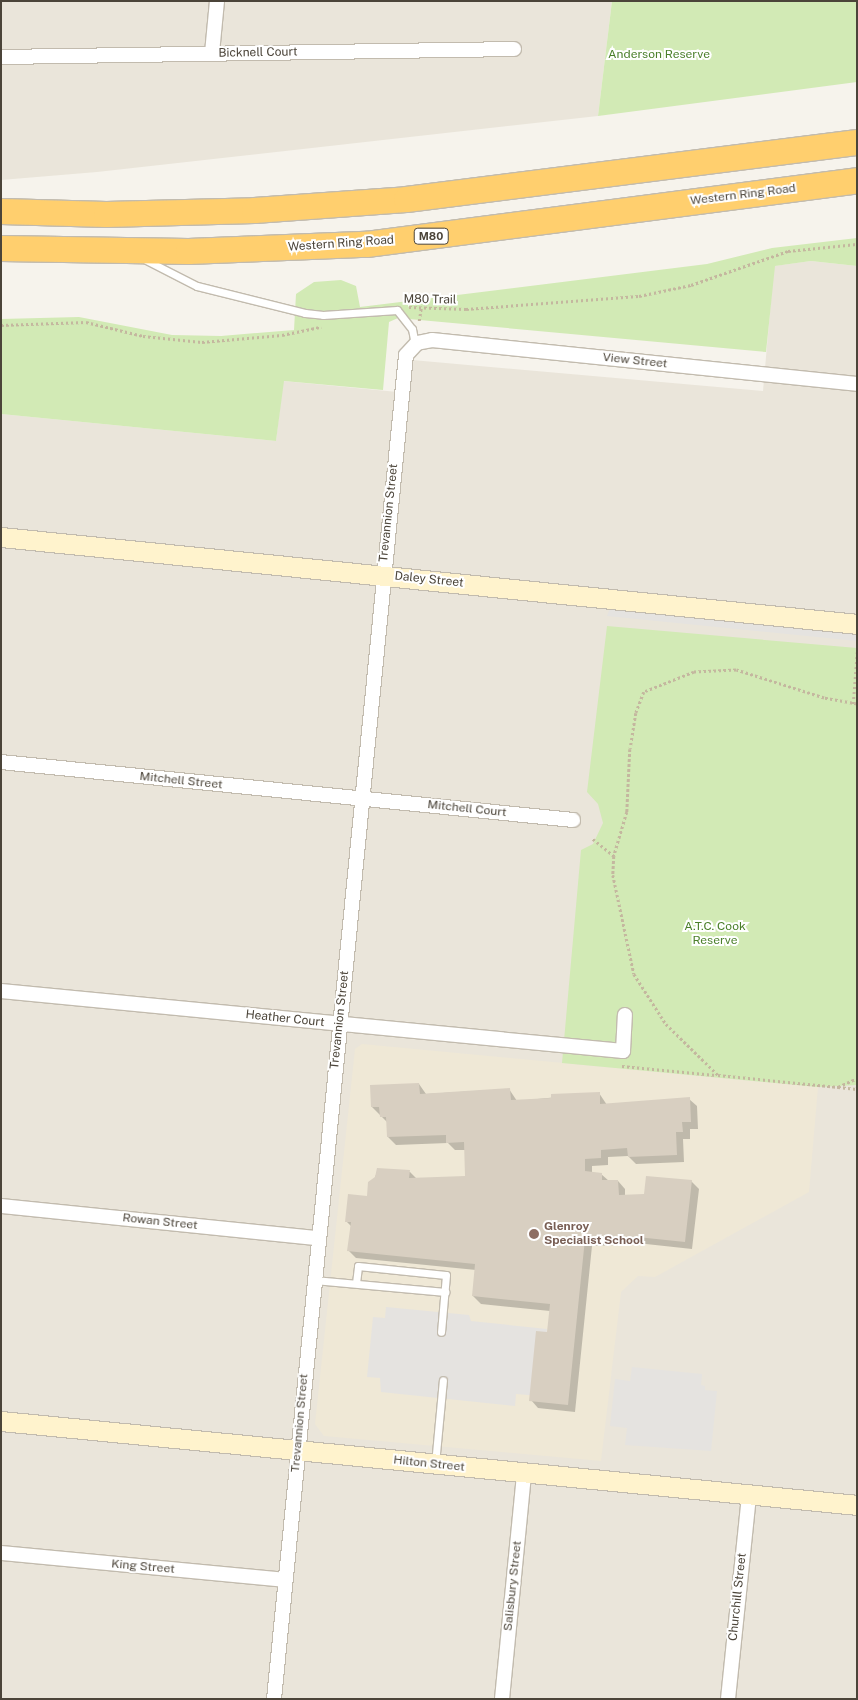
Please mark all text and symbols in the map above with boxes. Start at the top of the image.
street label: Bicknell Court [218,45,298,61]
park label: Anderson Reserve [608,48,710,62]
street label: Western Ring Road [689,181,797,209]
road number: M80 [414,228,448,245]
street label: Western Ring Road [288,233,394,255]
street label: M80 Trail [403,292,457,308]
street label: View Street [602,350,668,372]
street label: Trevannion Street [377,463,401,563]
street label: Daley Street [394,569,464,591]
street label: Mitchell Street [139,769,223,793]
street label: Mitchell Court [427,798,507,820]
park label: A.T.C. Cook Reserve [684,920,746,948]
street label: Trevannion Street [328,970,352,1070]
street label: Heather Court [245,1008,325,1030]
street label: Rowan Street [122,1211,198,1233]
place label: Glenroy Specialist School [544,1220,644,1248]
marker: Glenroy Specialist School [528,1228,540,1240]
street label: Trevannion Street [289,1373,311,1473]
street label: Hilton Street [393,1453,465,1475]
street label: Salisbury Street [501,1540,525,1632]
street label: Churchill Street [726,1552,750,1642]
street label: King Street [111,1557,175,1577]

